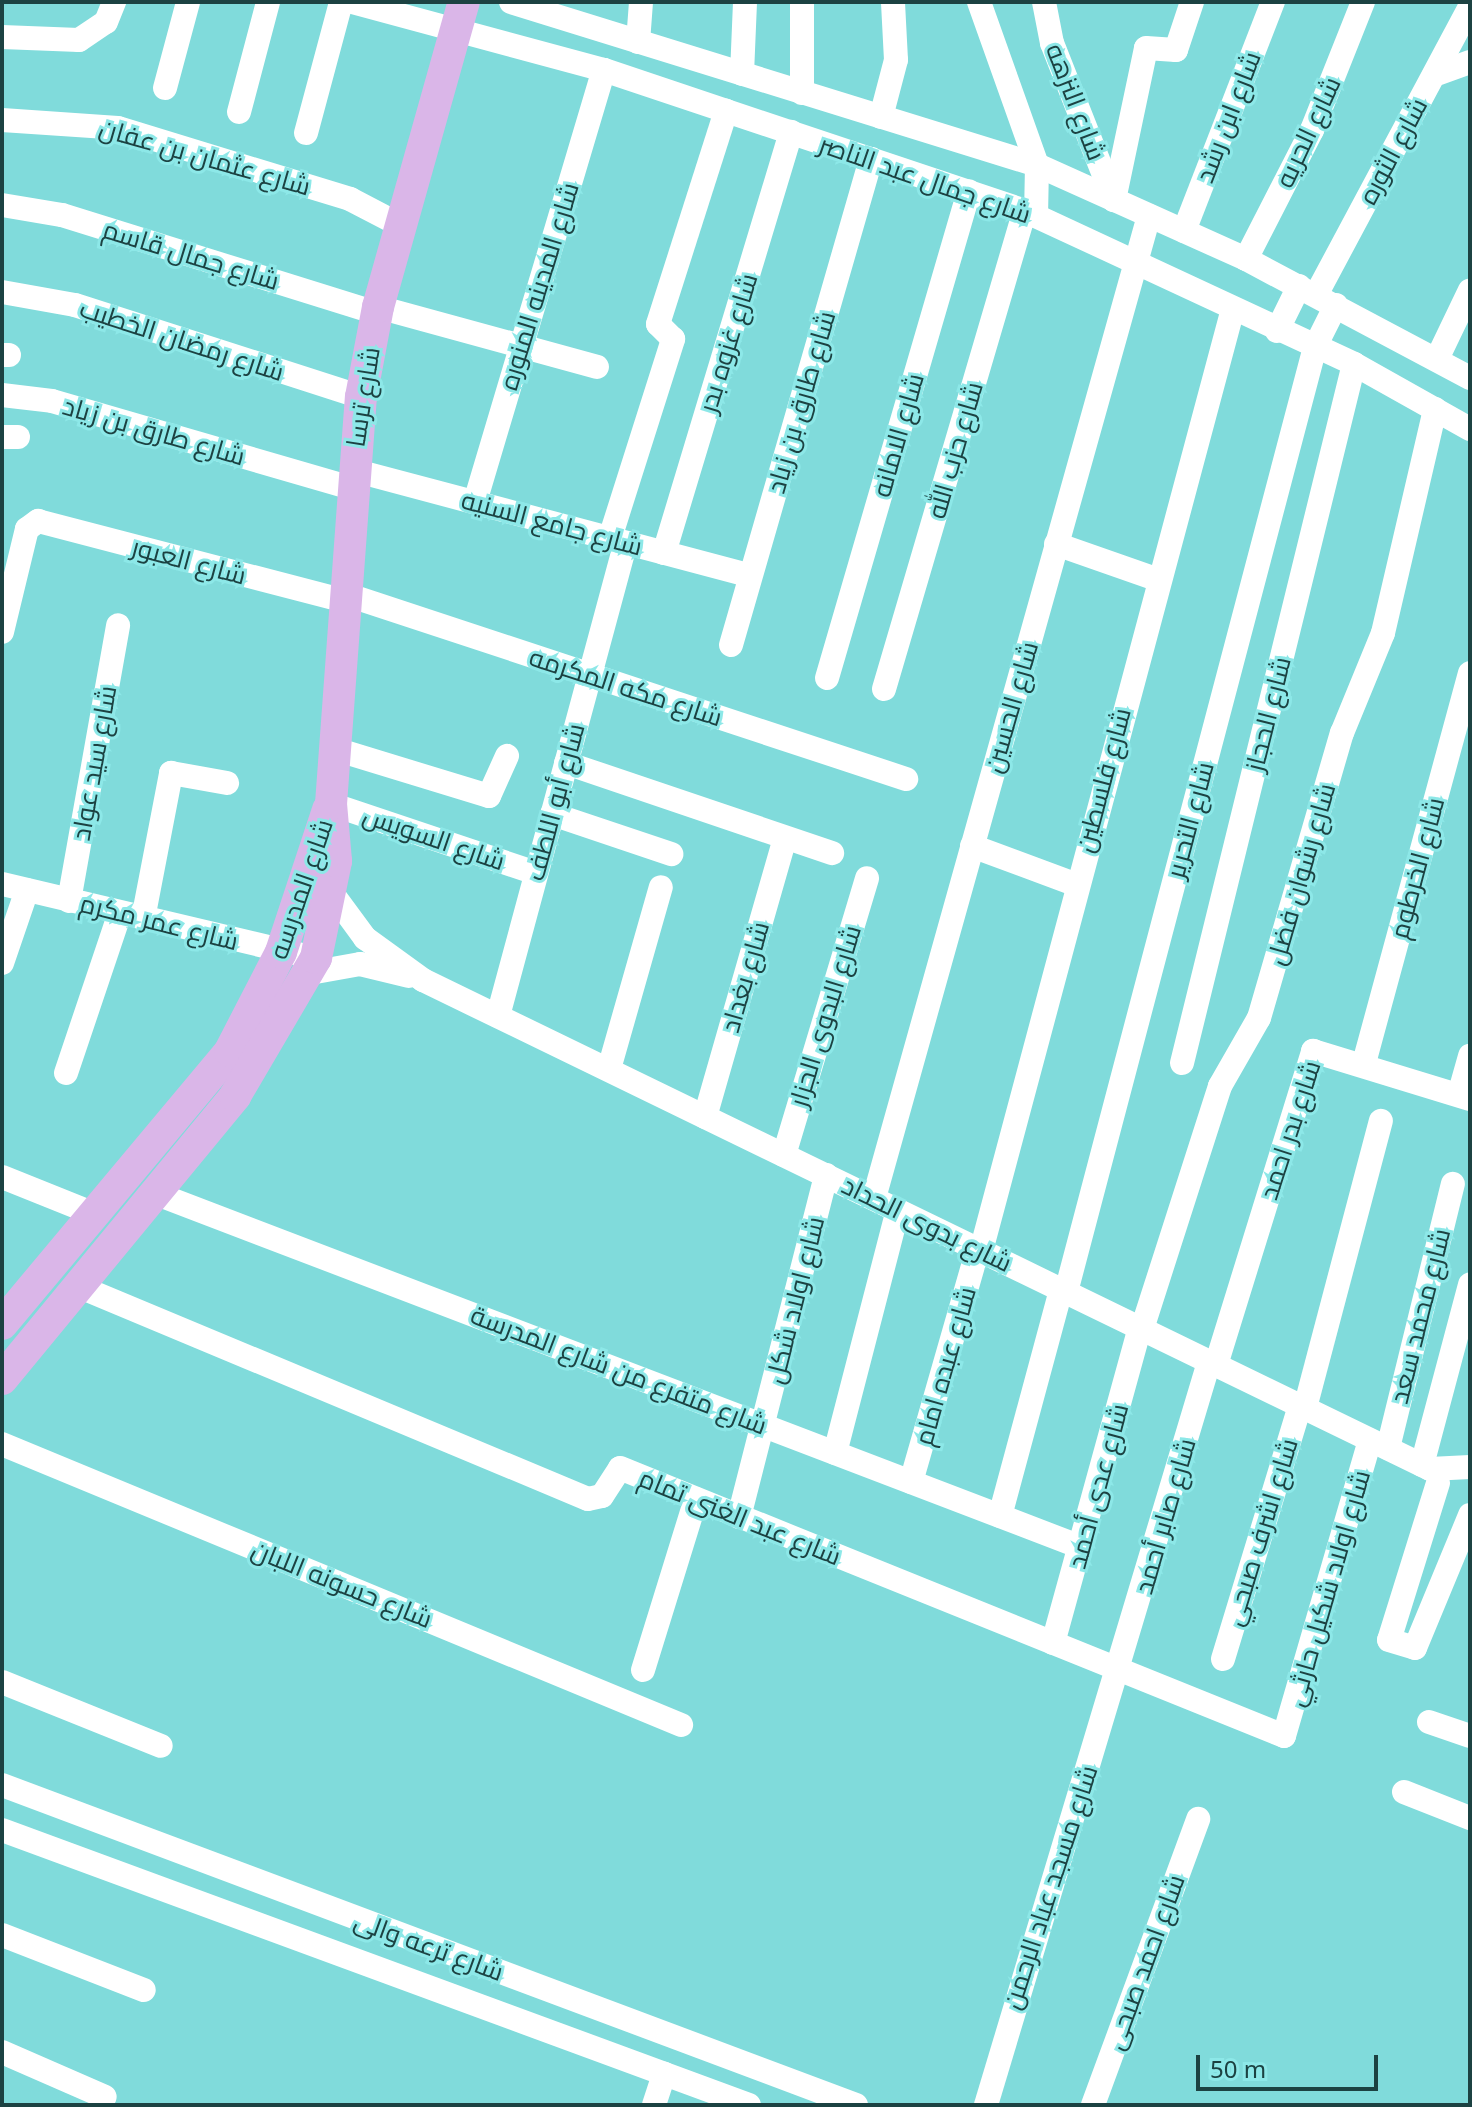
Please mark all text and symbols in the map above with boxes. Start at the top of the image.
street label: شارع النزهه [1039,39,1113,165]
street label: شارع ابن رشد [1189,47,1267,187]
street label: شارع الحريه [1269,72,1347,192]
street label: شارع الثوره [1352,92,1434,210]
street label: شارع عثمان بن عفان [96,112,314,202]
street label: شارع جمال عبد الناصر [815,128,1035,230]
street label: شارع المدينه المنوره [493,178,585,394]
street label: شارع جمال قاسم [99,213,283,297]
street label: شارع غزوه بدر [692,270,764,416]
street label: شارع رمضان الخطيب [76,292,288,388]
street label: شارع طارق بن زياد [760,307,842,497]
street label: شارع ترسا [340,345,386,449]
street label: شارع الامانه [865,370,931,500]
street label: شارع حزب الله [921,378,989,522]
street label: شارع طارق بن زياد [59,390,249,472]
street label: شارع جامع السنيه [458,484,646,562]
street label: شارع العبور [128,531,250,591]
street label: شارع الحسين [977,638,1045,776]
street label: شارع مكه المكرمه [526,641,726,733]
street label: شارع الحجاز [1239,653,1297,775]
street label: شارع سيد عواد [65,683,123,843]
street label: شارع فلسطين [1069,704,1137,856]
street label: شارع أبو اللطف [519,720,591,884]
street label: شارع التحرير [1160,758,1220,882]
street label: شارع رشوان فضل [1260,779,1342,969]
street label: شارع الخرطوم [1383,794,1451,942]
street label: شارع السويس [359,799,509,877]
street label: شارع المدرسه [262,815,340,963]
street label: شارع عمر مكرم [76,887,242,957]
street label: شارع بغداد [714,918,776,1036]
street label: شارع البدوى الجزار [783,921,867,1111]
street label: شارع بدر احمد [1253,1056,1327,1204]
street label: شارع بدوى الحداد [837,1169,1017,1279]
street label: شارع اولاد شكل [759,1213,831,1387]
street label: شارع محمد سعد [1383,1225,1457,1407]
street label: شارع عبده امام [907,1283,983,1449]
street label: شارع متفرع من شارع المدرسة [467,1299,771,1441]
street label: شارع عدى أحمد [1061,1400,1135,1572]
street label: شارع صابر أحمد [1128,1435,1202,1597]
street label: شارع اشرف صبحي [1218,1435,1304,1629]
street label: شارع عبد الغنى تمام [634,1462,846,1572]
street label: شارع اولاد شكيل حارثي [1279,1466,1377,1710]
street label: شارع حسونه اللبان [247,1533,437,1635]
street label: شارع مسجد عباد الرحمن [996,1761,1104,2013]
street label: شارع احمد صبحى [1099,1870,1191,2054]
street label: شارع ترعه والى [350,1905,508,1987]
scale bar [1200,2039,1382,2089]
text: 50 m [1210,2052,1266,2085]

